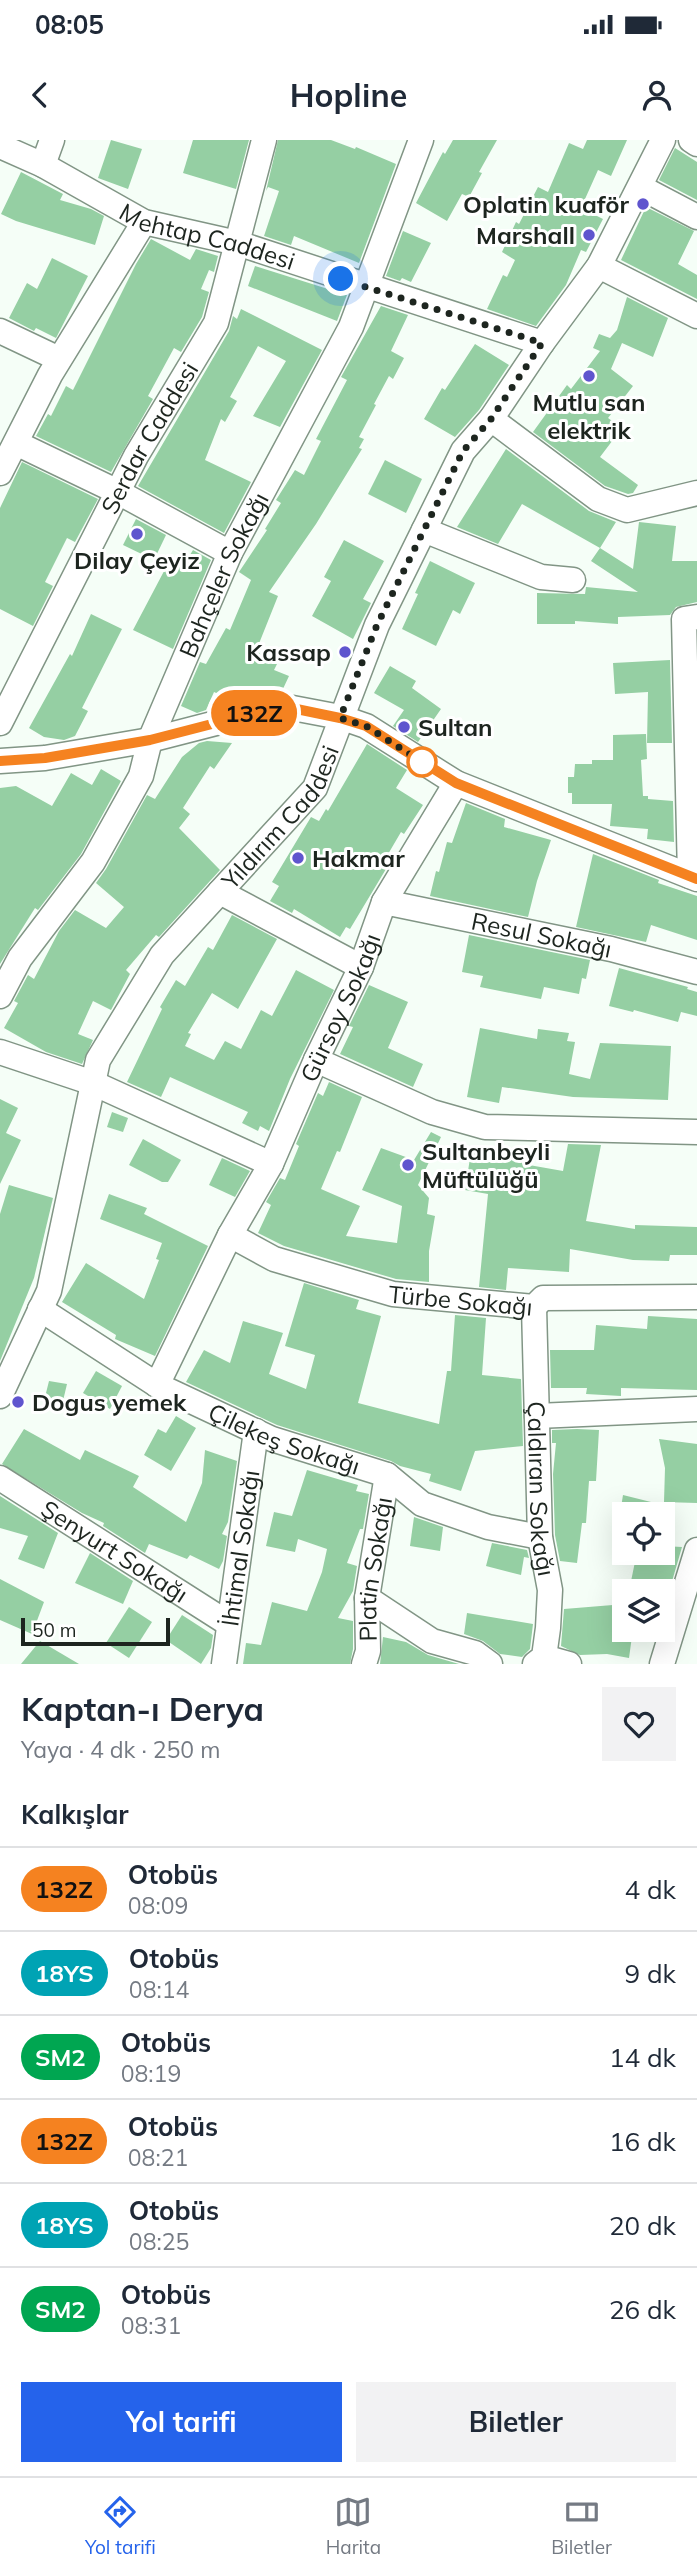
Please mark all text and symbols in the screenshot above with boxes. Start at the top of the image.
text: 08:05 [35,8,104,41]
text: Hopline [290,75,407,115]
icon: back [21,76,59,114]
icon: person [638,76,676,114]
place label: Oplatin kuaför [463,189,630,219]
street label: Mehtap Caddesi [114,196,299,276]
marker: Oplatin kuaför [635,196,651,212]
place label: Marshall [476,220,575,250]
marker: Marshall [581,227,597,243]
your location [323,261,358,296]
street label: Serdar Caddesi [94,356,204,519]
marker: Mutlu san elektrik [581,368,597,384]
place label: Mutlu san elektrik [533,387,645,445]
street label: Bahçeler Sokağı [172,487,275,662]
marker: Dilay Çeyiz [129,526,145,542]
place label: Dilay Çeyiz [74,545,200,575]
place label: Kassap [246,637,331,667]
marker: Kassap [337,644,353,660]
line badge: 132Z [205,690,303,736]
text: 132Z [225,698,283,728]
place label: Sultan [418,712,493,742]
marker: Sultan [396,719,412,735]
street label: Yıldırım Caddesi [214,741,345,896]
unlabelled marker [407,747,437,777]
place label: Hakmar [312,843,405,873]
marker: Hakmar [290,850,306,866]
street label: Resul Sokağı [469,905,615,964]
street label: Gürsoy Sokağı [293,929,387,1086]
place label: Sultanbeyli Müftülüğü [422,1136,550,1194]
marker: Sultanbeyli Müftülüğü [400,1157,416,1173]
street label: Türbe Sokağı [387,1279,534,1322]
place label: Dogus yemek [32,1387,187,1417]
marker: Dogus yemek [10,1394,26,1410]
street label: Çilekeş Sokağı [204,1396,364,1481]
street label: Çaldıran Sokağı [521,1401,562,1579]
street label: İhtimal Sokağı [214,1468,265,1628]
street label: Şenyurt Sokağı [36,1493,194,1609]
street label: Platin Sokağı [352,1495,398,1642]
map controls [612,1502,675,1642]
button: locate [612,1502,675,1565]
button: layers [612,1579,675,1642]
scale bar [21,1615,170,1647]
text: 50 m [32,1618,76,1642]
button: heart [602,1687,676,1761]
text: Kaptan-ı Derya [21,1688,264,1729]
text: Yaya · 4 dk · 250 m [21,1735,220,1764]
text: Kalkışlar [21,1798,129,1831]
text: Otobüs [128,1858,218,1891]
text: 4 dk [625,1873,676,1906]
text: 132Z [35,1874,93,1904]
text: 08:09 [128,1891,188,1920]
text: Otobüs [129,1942,219,1975]
text: 9 dk [625,1957,676,1990]
text: 18YS [35,1958,94,1988]
text: 08:14 [129,1975,189,2004]
text: Otobüs [121,2026,211,2059]
text: 14 dk [609,2041,676,2074]
text: SM2 [35,2042,86,2072]
text: 08:19 [121,2059,181,2088]
text: Otobüs [128,2110,218,2143]
text: 16 dk [609,2125,676,2158]
text: 132Z [35,2126,93,2156]
text: 08:21 [128,2143,188,2172]
text: Otobüs [129,2194,219,2227]
text: 20 dk [609,2209,676,2242]
text: 18YS [35,2210,94,2240]
text: 08:25 [129,2227,189,2256]
text: Otobüs [121,2278,211,2311]
text: 26 dk [609,2293,676,2326]
text: SM2 [35,2294,86,2324]
text: 08:31 [121,2311,181,2340]
button: Yol tarifi [21,2382,342,2462]
button: Biletler [356,2382,676,2462]
tab: Yol tarifi [85,2493,156,2559]
tab: Harita [326,2493,381,2559]
tab: Biletler [551,2493,612,2559]

